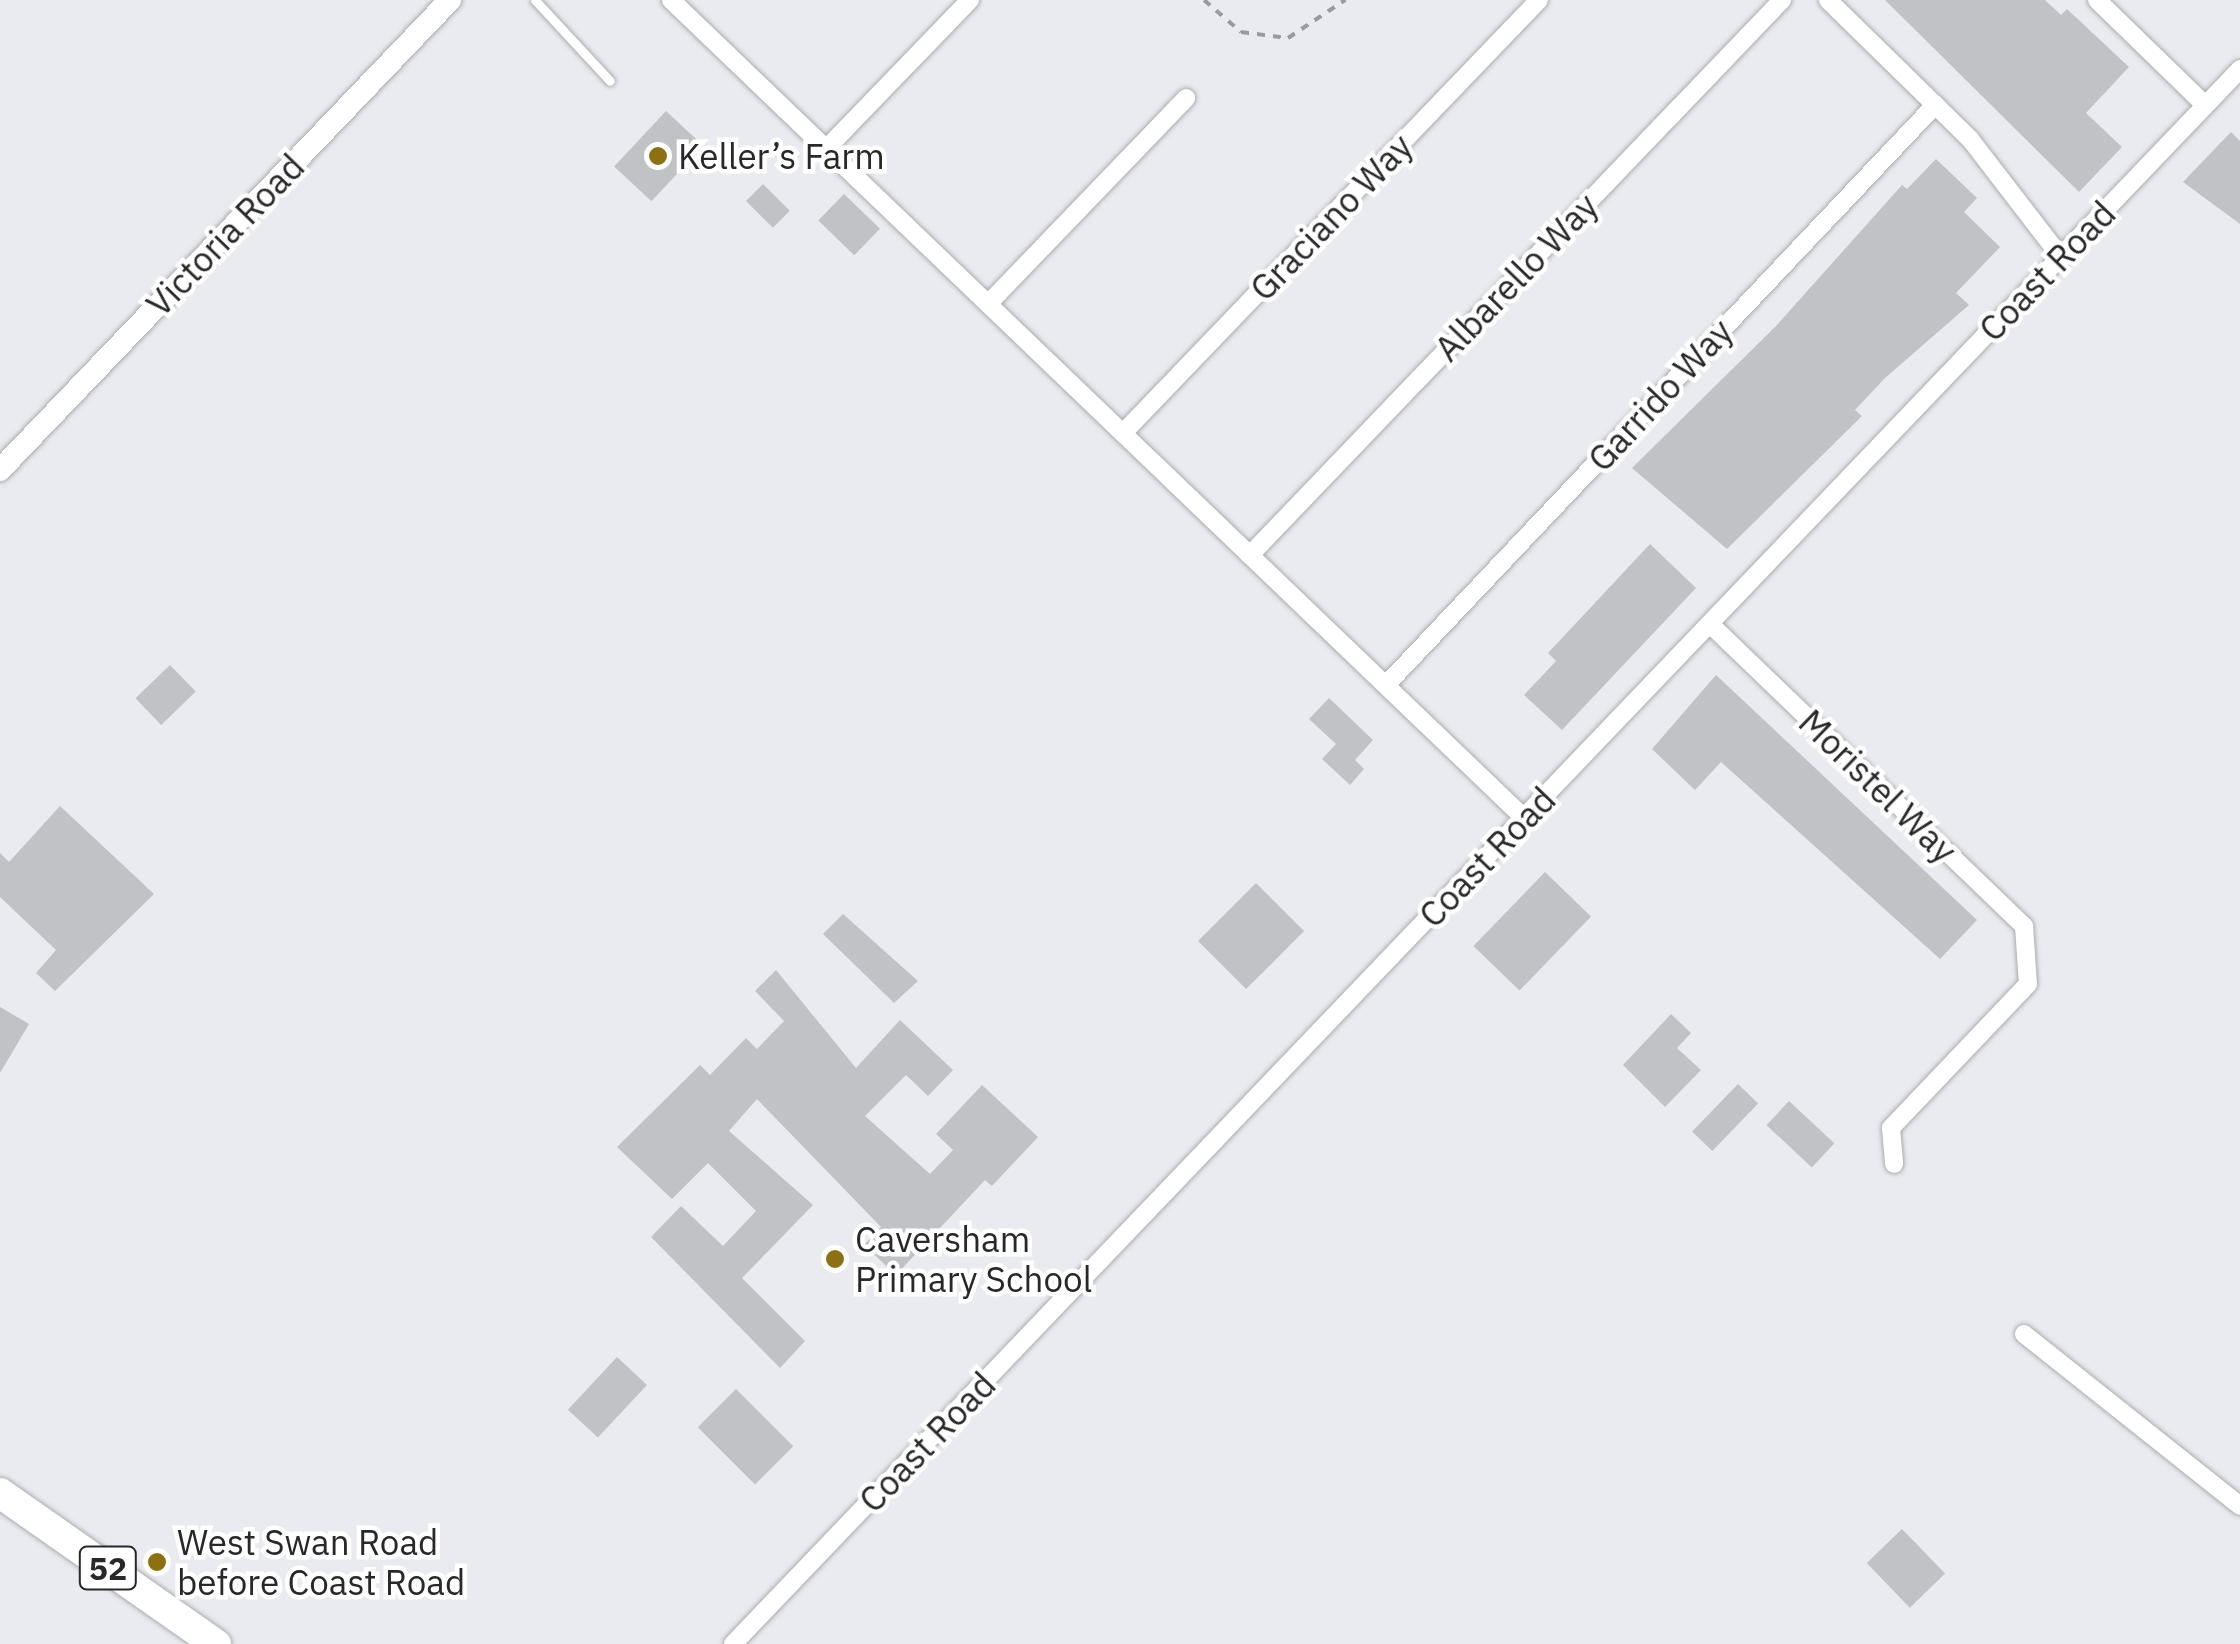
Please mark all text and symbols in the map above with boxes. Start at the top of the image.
street label: Graciano Way [1241,125,1421,309]
place label: Keller’s Farm [678,135,885,177]
street label: Victoria Road [138,145,312,325]
marker: Keller’s Farm [647,145,669,167]
street label: Albarello Way [1426,185,1606,369]
street label: Coast Road [1970,192,2124,350]
street label: Garrido Way [1579,310,1741,480]
street label: Moristel Way [1791,701,1965,871]
street label: Coast Road [1410,778,1564,936]
place label: Caversham Primary School [855,1218,1092,1300]
marker: Caversham Primary School [824,1248,846,1270]
street label: Coast Road [850,1363,1004,1521]
place label: West Swan Road before Coast Road [177,1521,465,1603]
road number: 52 [78,1541,138,1595]
marker: West Swan Road before Coast Road [146,1551,168,1573]

